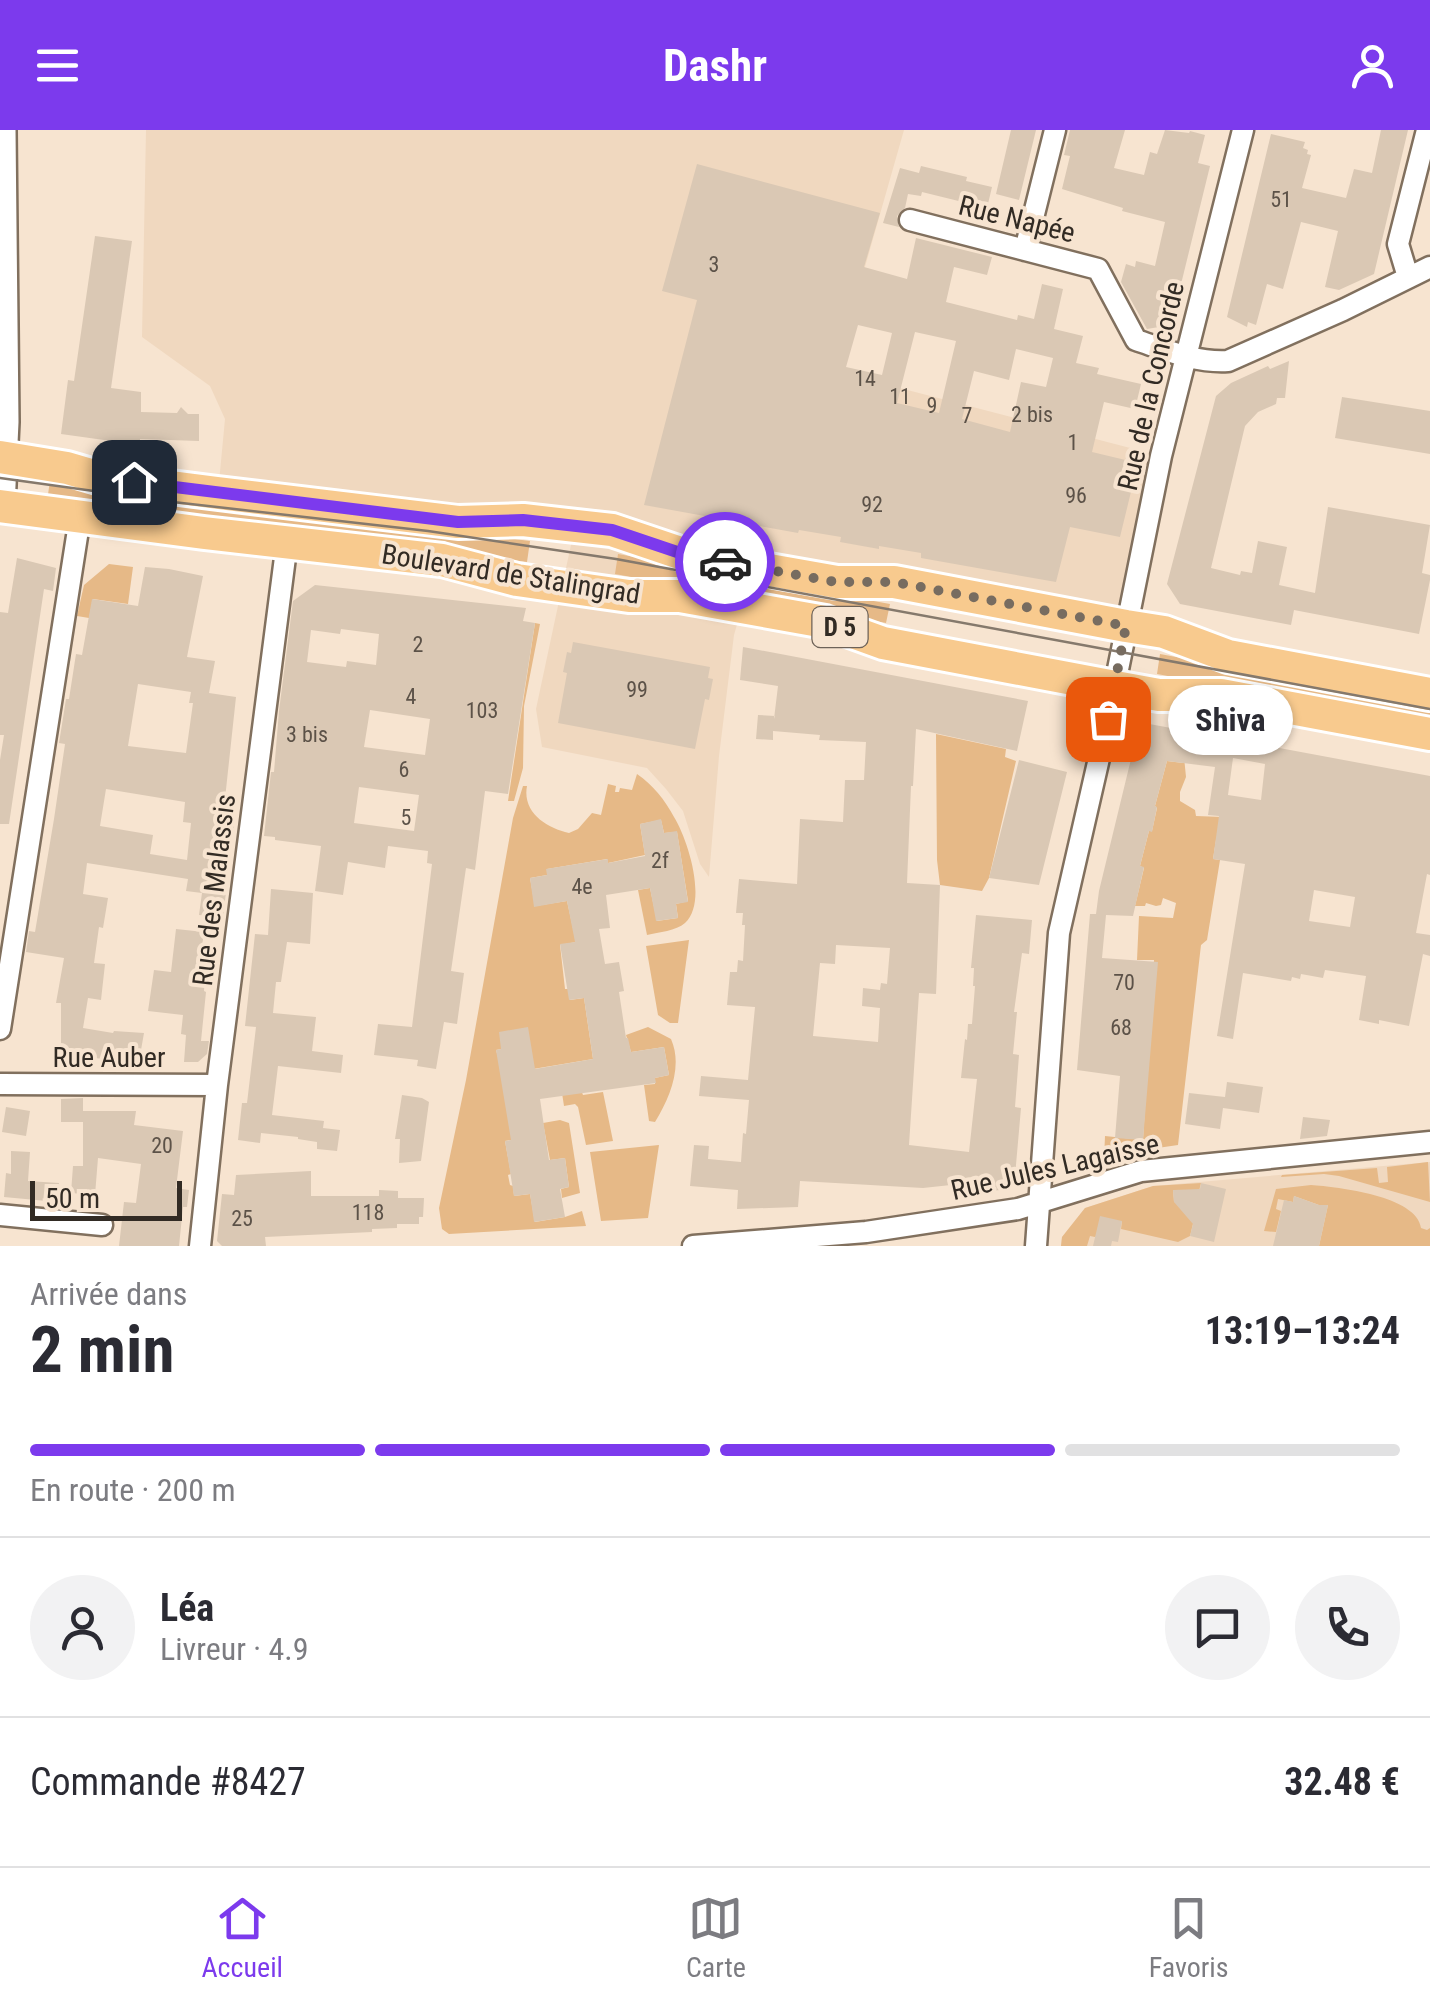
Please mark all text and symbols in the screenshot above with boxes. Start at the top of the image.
icon: menu [30,38,85,93]
icon: person [1345,38,1400,93]
text: Dashr [663,39,767,92]
house number: 51 [1270,187,1292,212]
street label: Rue Napée [955,189,1079,249]
house number: 3 [709,252,719,277]
street label: Rue de la Concorde [1111,278,1191,494]
house number: 14 [854,366,876,391]
house number: 11 [889,384,911,409]
house number: 9 [927,393,937,418]
house number: 2 bis [1011,402,1053,427]
house number: 7 [962,403,972,428]
house number: 1 [1068,430,1078,455]
pin [92,440,177,525]
icon: home [107,455,162,510]
house number: 96 [1065,483,1087,508]
house number: 92 [861,492,883,517]
courier [675,512,775,612]
icon: car [698,535,753,590]
street label: Boulevard de Stalingrad [379,537,643,611]
road number: D 5 [812,607,868,647]
house number: 2 [413,632,423,657]
house number: 99 [626,677,648,702]
pin [1066,677,1151,762]
house number: 4 [406,684,417,709]
callout: Shiva [1168,684,1293,754]
icon: bag [1081,692,1136,747]
house number: 103 [466,698,498,723]
text: Shiva [1195,701,1266,739]
house number: 3 bis [286,722,328,747]
house number: 6 [399,757,409,782]
street label: Rue des Malassis [186,792,242,988]
house number: 5 [401,805,411,830]
house number: 2f [651,848,669,873]
house number: 4e [571,874,593,899]
house number: 70 [1113,970,1135,995]
house number: 68 [1110,1015,1132,1040]
street label: Rue Auber [53,1041,165,1074]
street label: Rue Jules Lagaisse [948,1127,1162,1207]
house number: 20 [151,1133,173,1158]
scale bar [30,1176,182,1220]
text: 50 m [45,1182,100,1215]
house number: 118 [352,1200,384,1225]
house number: 25 [231,1206,253,1231]
text: Arrivée dans [30,1275,187,1313]
text: 13:19–13:24 [1205,1309,1400,1353]
text: 2 min [30,1312,174,1388]
text: En route · 200 m [30,1471,236,1509]
button: person [30,1575,135,1680]
button: chat [1165,1575,1270,1680]
button: phone [1295,1575,1400,1680]
text: Léa [160,1586,214,1630]
text: Livreur · 4.9 [160,1630,308,1668]
text: Commande #8427 [30,1760,306,1804]
text: 32.48 € [1284,1760,1400,1804]
tab: Accueil [201,1891,283,1984]
tab: Carte [686,1891,746,1984]
tab: Favoris [1149,1891,1229,1984]

